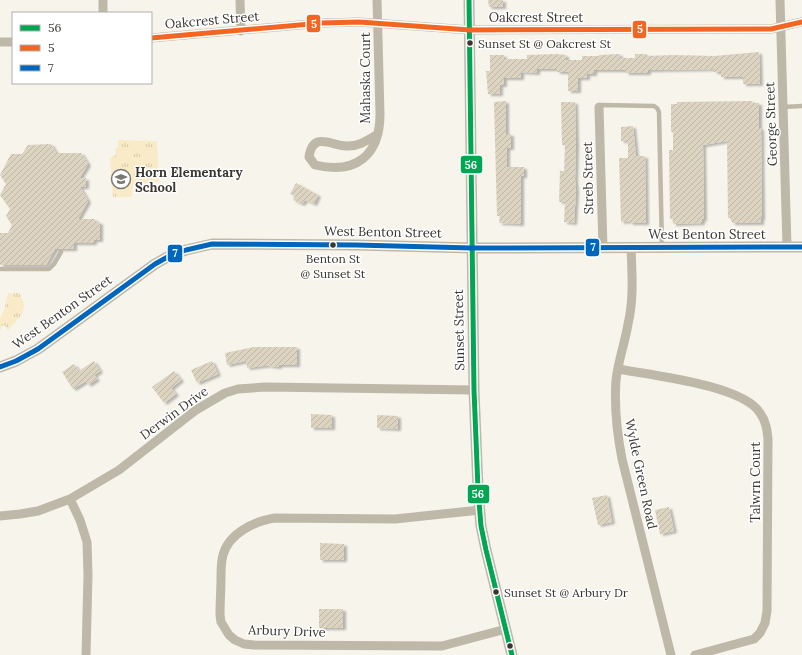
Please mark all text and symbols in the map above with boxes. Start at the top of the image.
street label: Oakcrest Street [164,7,260,33]
street label: Oakcrest Street [489,9,583,26]
legend [12,12,152,84]
line badge: 5 [306,14,321,33]
text: 5 [311,17,317,31]
text: 56 [48,20,62,35]
line badge: 5 [632,20,647,39]
text: 5 [637,22,643,36]
street label: Mahaska Court [357,32,374,124]
place label: Sunset St @ Oakcrest St [478,36,611,51]
marker: Sunset St @ Oakcrest St [465,38,475,48]
text: 5 [48,40,55,55]
text: 7 [48,60,54,75]
street label: George Street [761,81,781,167]
street label: Streb Street [579,141,597,215]
line badge: 56 [460,155,483,174]
text: 56 [465,158,477,172]
place label: Horn Elementary School [135,164,243,196]
school or university icon: Horn Elementary School [110,168,132,190]
street label: West Benton Street [324,222,442,242]
street label: West Benton Street [648,226,766,243]
line badge: 7 [585,238,600,257]
marker: Benton St @ Sunset St [328,240,338,250]
text: 7 [590,240,596,254]
line badge: 7 [167,244,183,263]
text: 7 [172,246,178,260]
place label: Benton St @ Sunset St [300,251,366,281]
street label: West Benton Street [9,271,115,353]
street label: Sunset Street [450,289,468,371]
street label: Derwin Drive [137,383,211,443]
street label: Wylde Green Road [621,417,661,531]
street label: Talwrn Court [747,442,764,522]
line badge: 56 [467,484,490,504]
text: 56 [472,487,484,501]
place label: Sunset St @ Arbury Dr [504,585,629,600]
marker: Sunset St @ Arbury Dr [491,587,501,597]
street label: Arbury Drive [247,621,326,641]
unlabelled marker [505,641,515,651]

